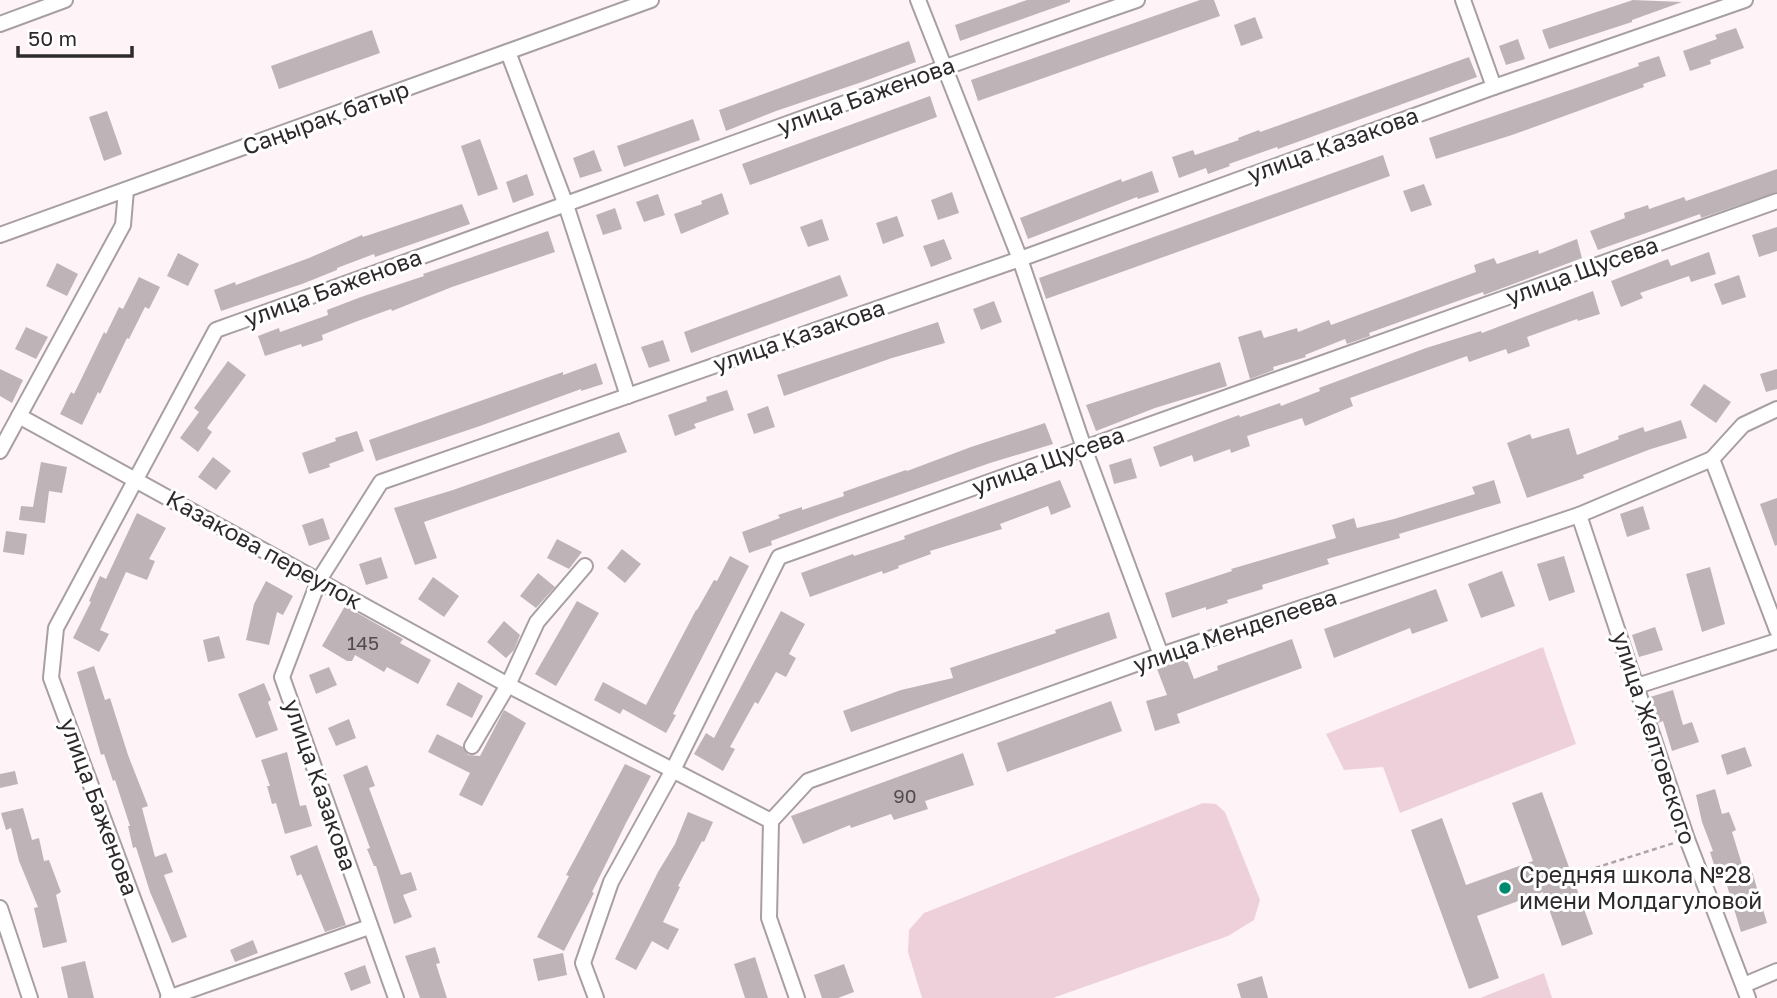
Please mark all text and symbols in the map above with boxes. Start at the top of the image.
scale bar [18,14,131,58]
text: 50 m [28,25,77,51]
street label: улица Баженова [773,50,958,140]
street label: Саңырақ батыр [239,74,413,160]
street label: улица Казакова [1243,100,1422,188]
street label: улица Щусева [1502,230,1662,311]
street label: улица Баженова [240,242,425,332]
street label: улица Казакова [709,293,888,378]
street label: улица Щусева [968,420,1128,501]
street label: Казакова переулок [162,484,367,615]
street label: улица Менделеева [1129,582,1340,678]
street label: улица Желтовского [1607,628,1703,848]
house number: 145 [347,631,379,654]
street label: улица Казакова [278,695,363,874]
street label: улица Баженова [55,714,145,899]
house number: 90 [893,784,917,807]
place label: Средняя школа №28 имени Молдагуловой [1519,860,1762,914]
marker: Средняя школа №28 имени Молдагуловой [1497,880,1513,896]

